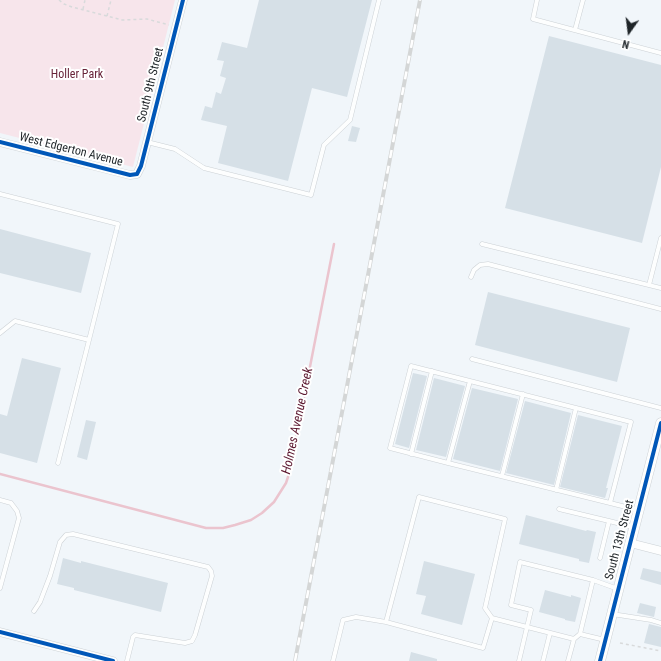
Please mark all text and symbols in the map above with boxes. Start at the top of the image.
north arrow [609,12,649,52]
text: N [621,37,631,51]
street label: South 9th Street [135,46,167,124]
park label: Holler Park [51,68,103,82]
street label: West Edgerton Avenue [18,130,124,170]
water label: Holmes Avenue Creek [279,366,317,476]
street label: South 13th Street [602,498,638,582]

